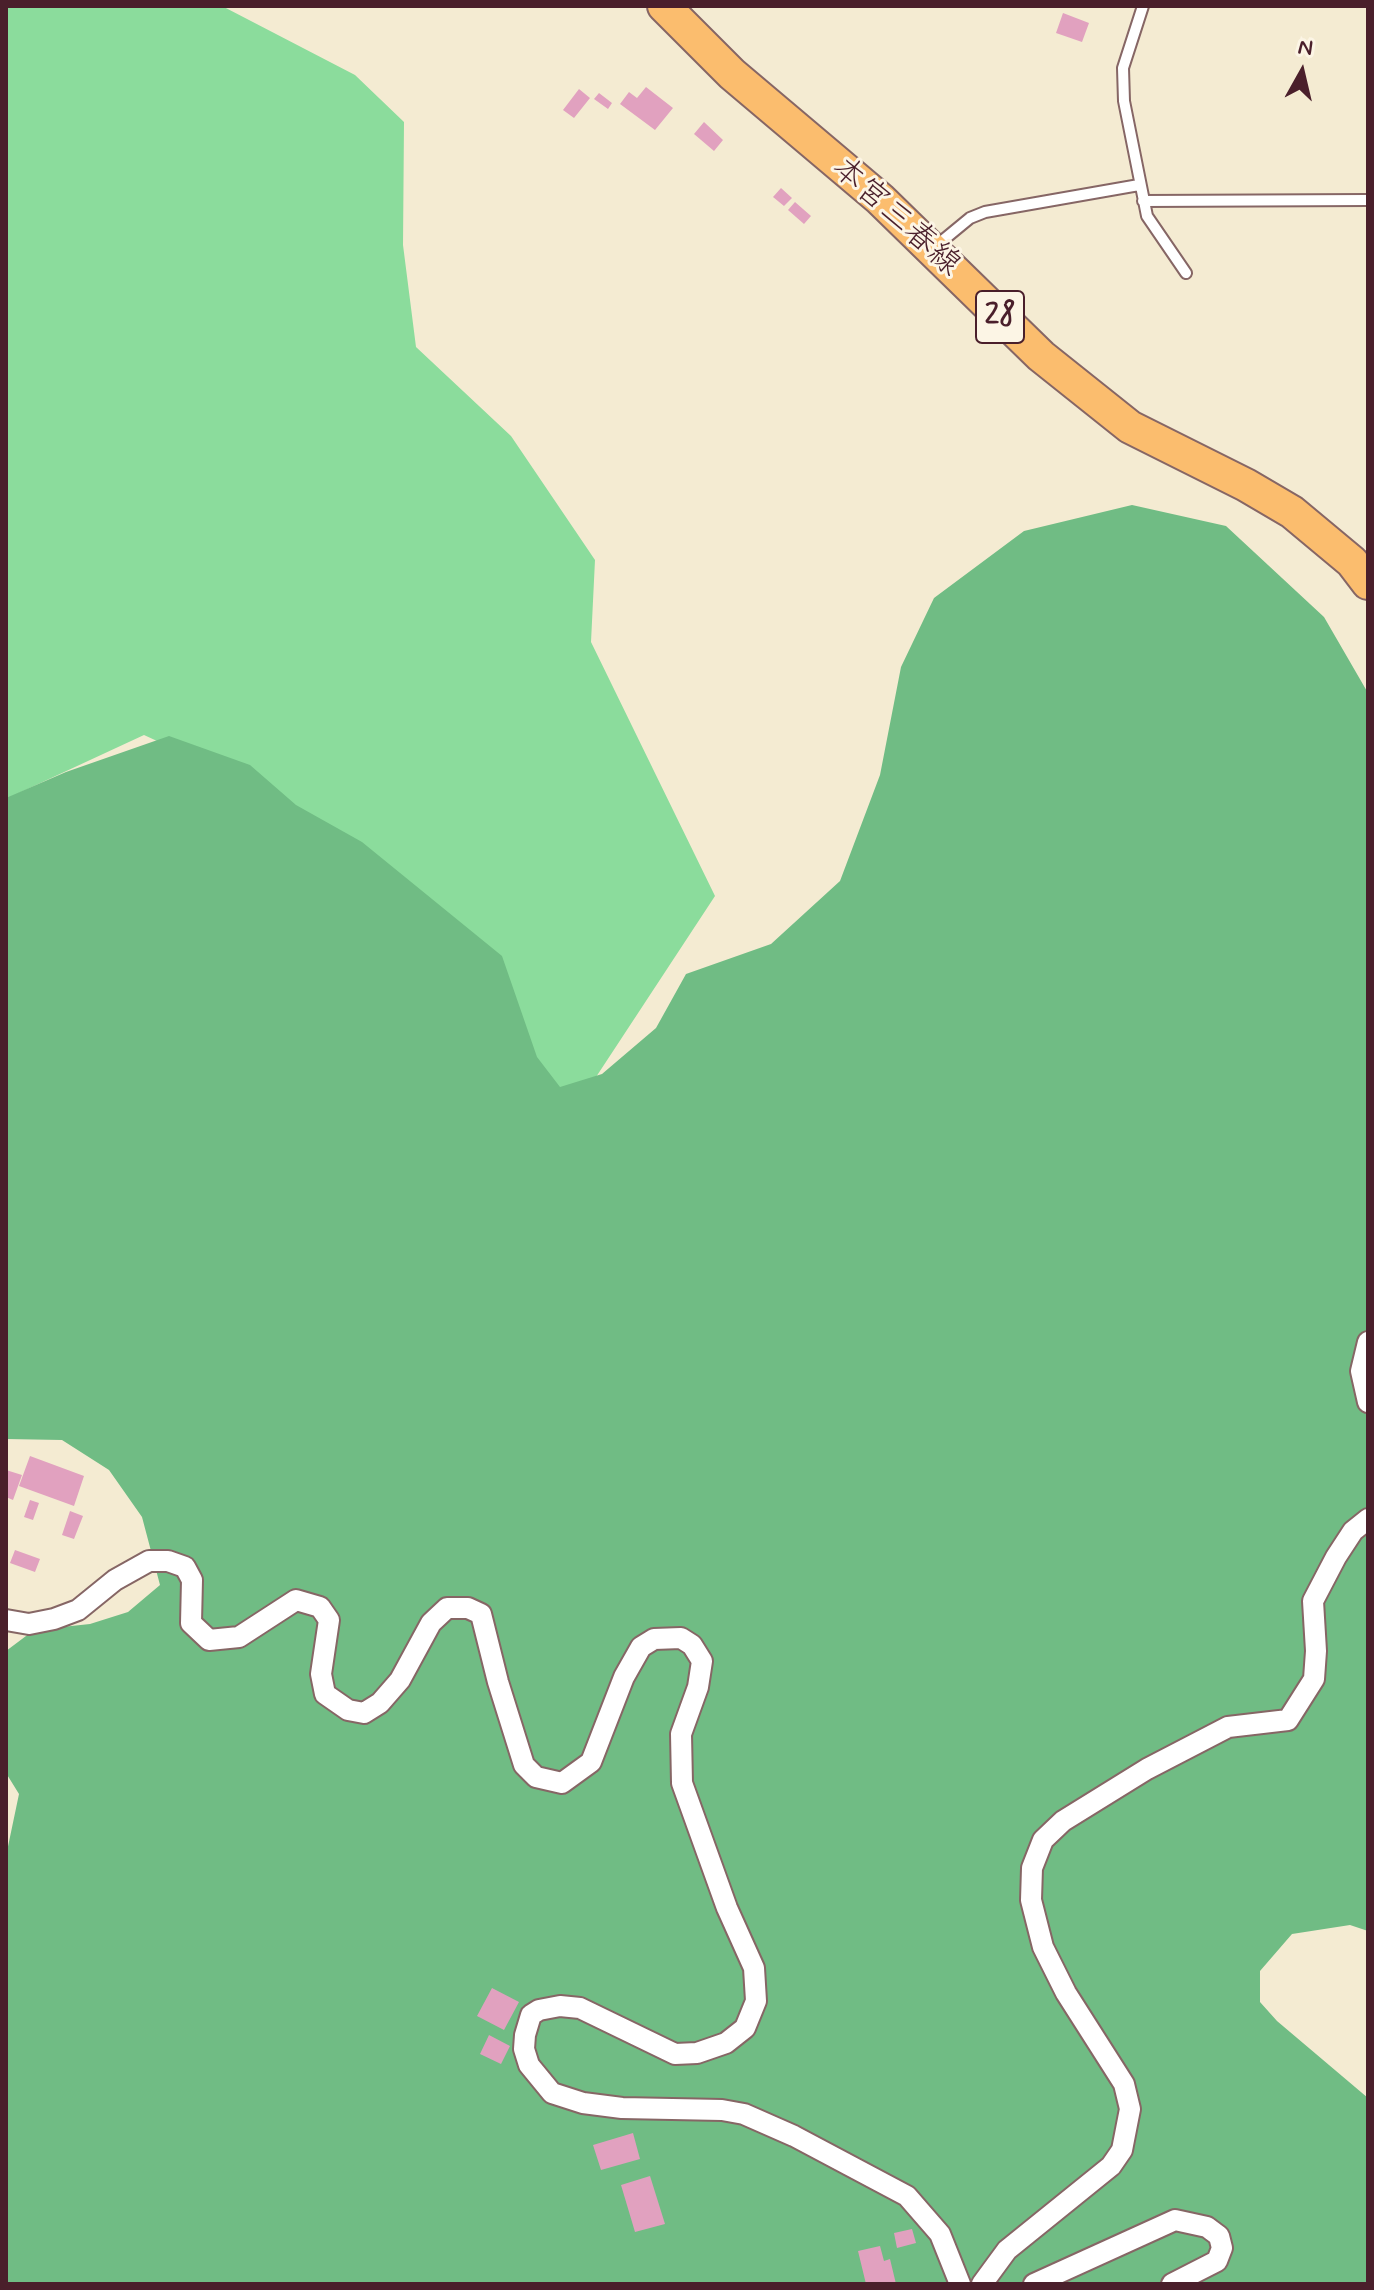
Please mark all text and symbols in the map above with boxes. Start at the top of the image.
north arrow [1262,32,1342,112]
text: N [1296,33,1315,63]
street label: 本宮三春線 [823,150,967,286]
road number: 28 [976,291,1024,343]

